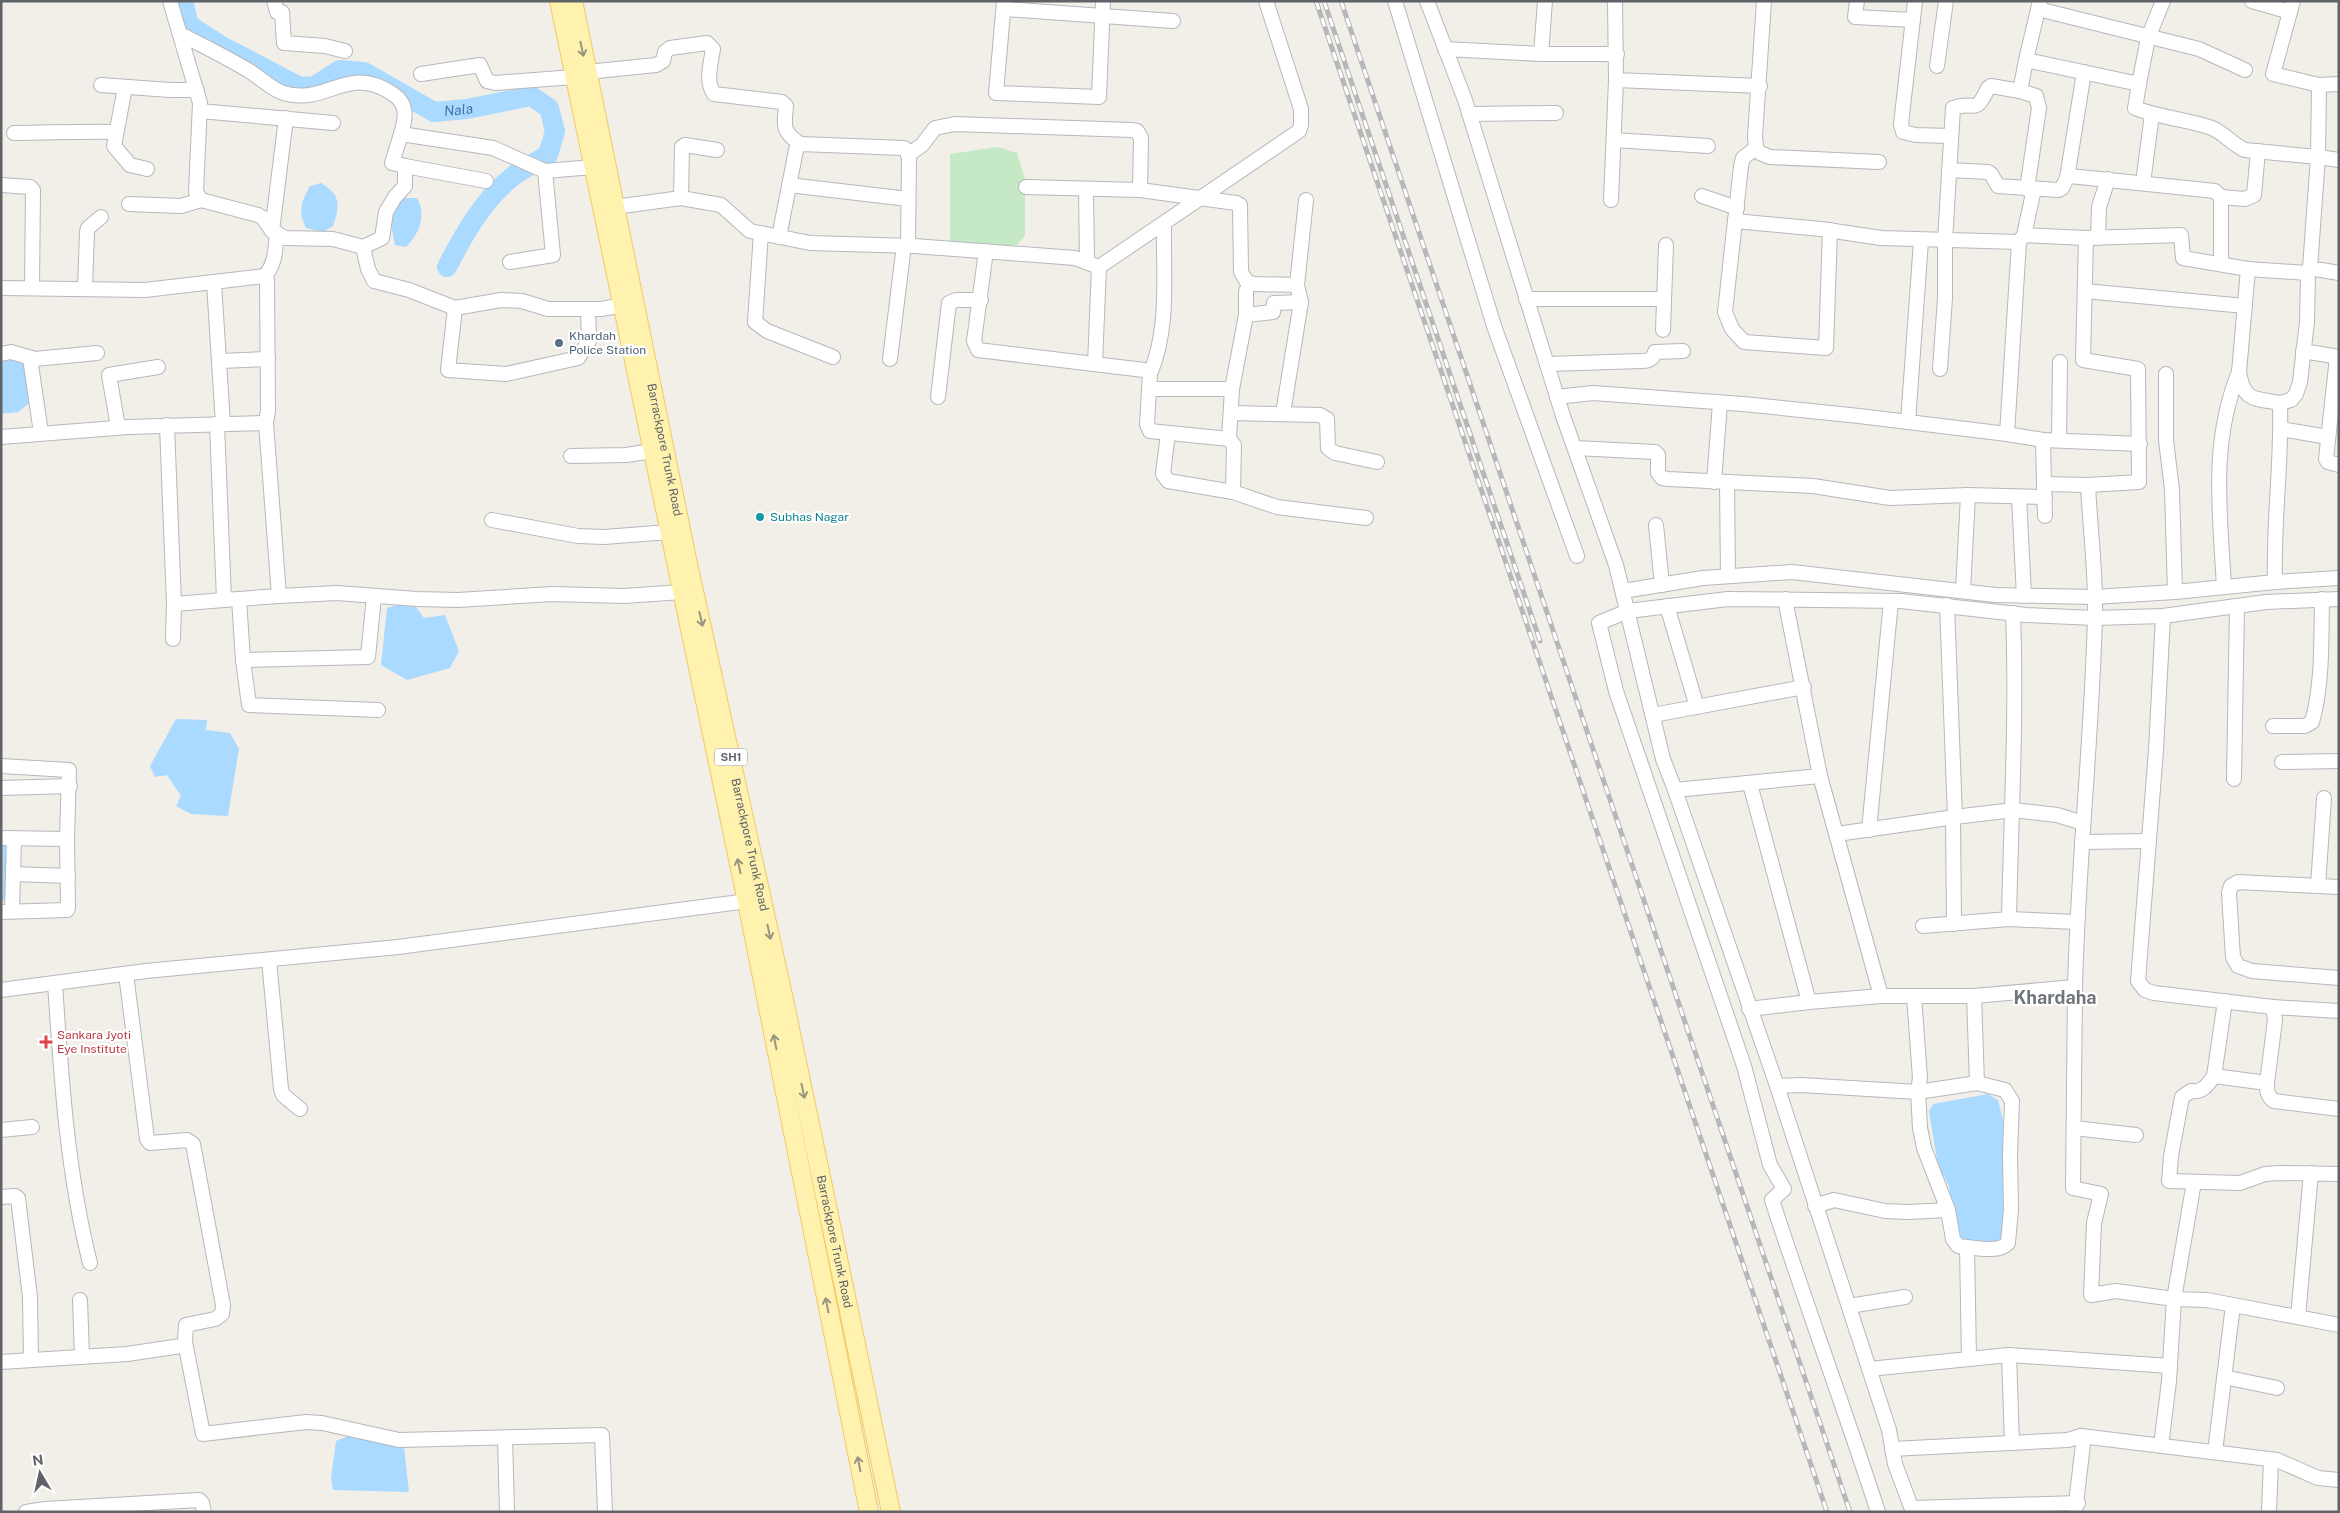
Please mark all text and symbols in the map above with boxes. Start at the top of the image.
one-way arrow [578,41,588,57]
water label: Nala [443,100,475,119]
place label: Khardah Police Station [569,329,646,357]
marker: Khardah Police Station [553,337,565,349]
street label: Barrackpore Trunk Road [644,382,685,518]
place label: Subhas Nagar [770,510,849,524]
marker: Subhas Nagar [754,511,766,523]
one-way arrow [697,611,706,627]
road number: SH1 [715,749,747,766]
street label: Barrackpore Trunk Road [728,777,771,912]
one-way arrow [734,858,743,874]
one-way arrow [765,923,774,939]
district label: Khardaha [2013,987,2097,1008]
place label: Sankara Jyoti Eye Institute [57,1028,131,1056]
marker: Sankara Jyoti Eye Institute [39,1035,53,1049]
one-way arrow [769,1035,779,1051]
one-way arrow [798,1083,808,1099]
street label: Barrackpore Trunk Road [814,1174,855,1309]
one-way arrow [822,1297,832,1313]
north arrow [15,1448,65,1498]
text: N [31,1451,45,1469]
one-way arrow [854,1456,863,1472]

